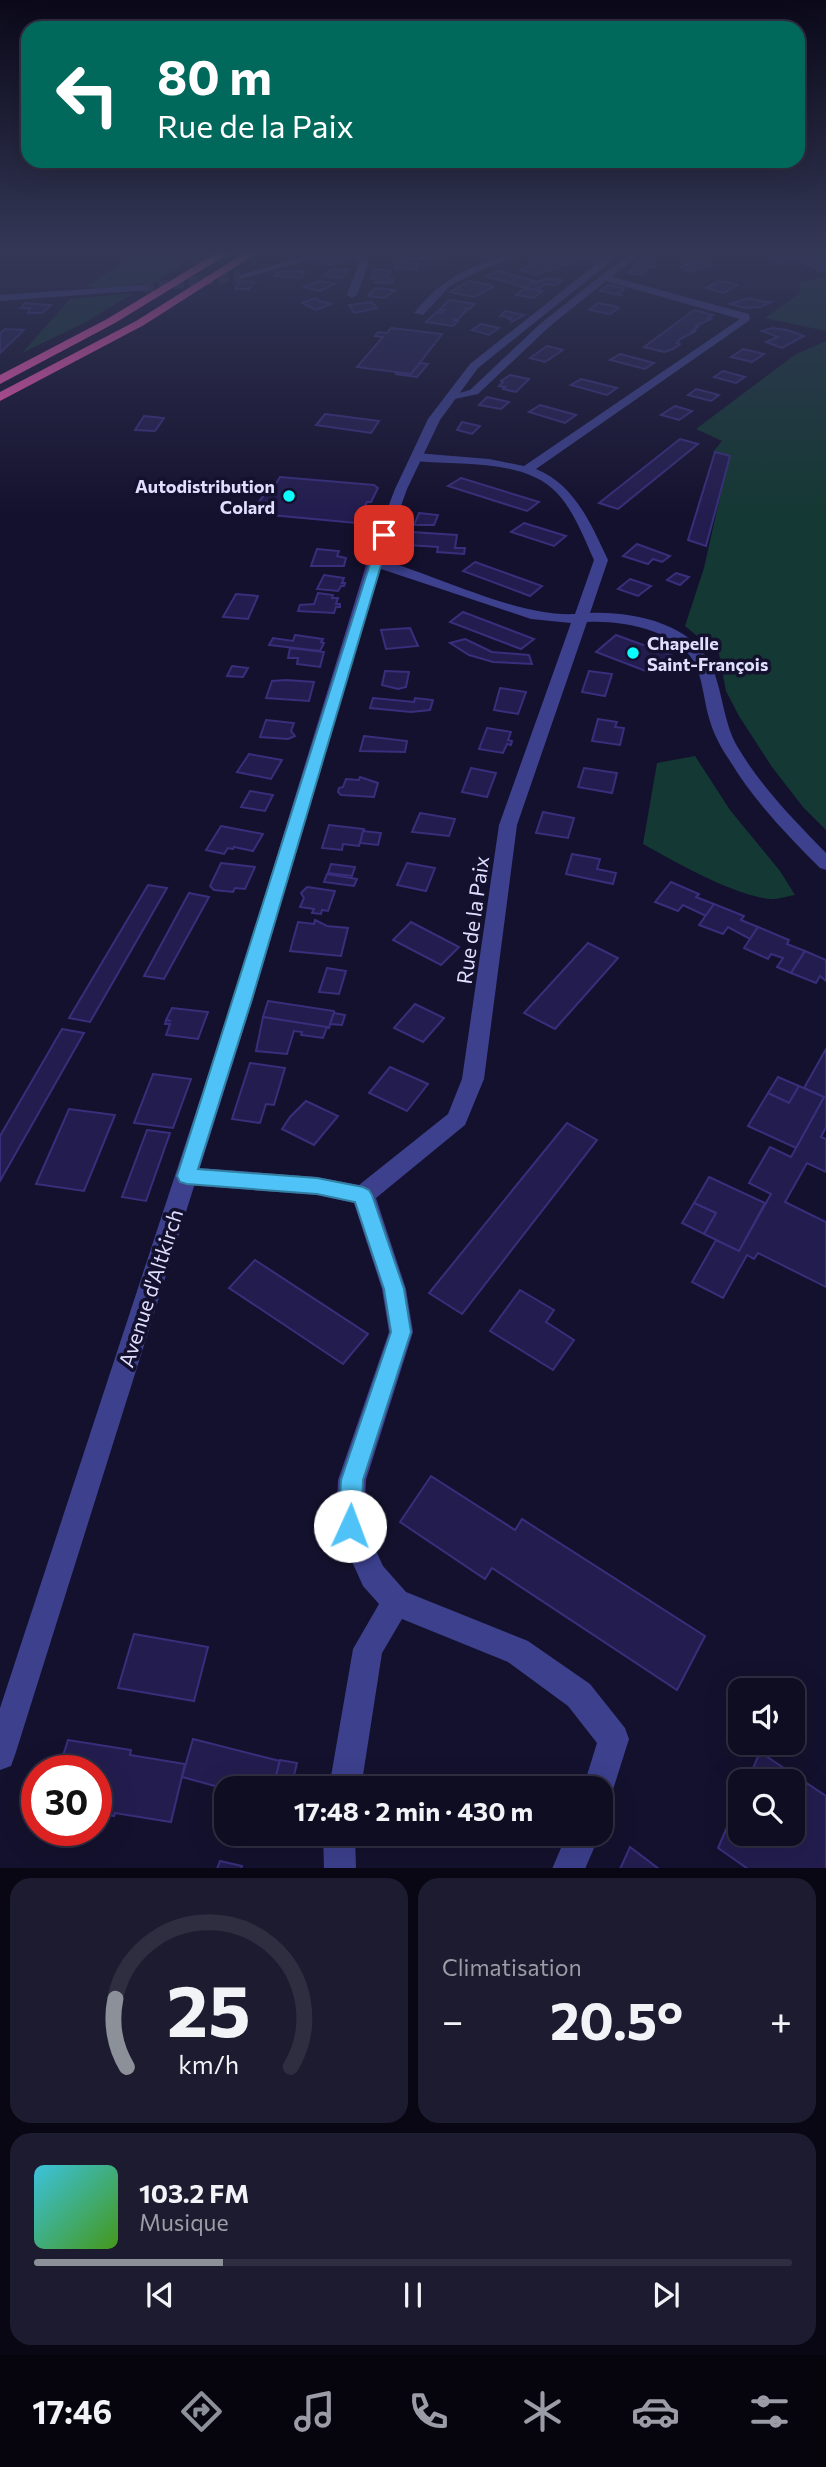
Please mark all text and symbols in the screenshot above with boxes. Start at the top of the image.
text: 80 m [157,45,272,105]
icon: left [42,49,133,140]
text: Rue de la Paix [157,105,354,145]
place label: Autodistribution Colard [135,475,275,518]
marker: Autodistribution Colard [281,488,297,504]
pin [354,505,414,565]
icon: arrive [365,516,403,554]
place label: Chapelle Saint-François [647,632,768,675]
marker: Chapelle Saint-François [625,645,641,661]
street label: Rue de la Paix [451,854,493,986]
street label: Avenue d'Altkirch [113,1206,187,1370]
position arrow [313,1489,387,1563]
map controls [728,1678,805,1846]
button: sound [728,1678,805,1755]
speed limit sign: 30 [21,1755,112,1846]
button: search [728,1769,805,1846]
text: 17:48 · 2 min · 430 m [294,1795,533,1826]
text: Climatisation [442,1953,582,1981]
text: 25 [167,1963,251,2052]
text: 20.5° [550,1987,683,2051]
text: − [442,1996,464,2043]
text: + [770,1996,792,2043]
text: km/h [179,2048,239,2078]
text: 103.2 FM [139,2177,249,2208]
text: Musique [139,2208,229,2236]
icon: previous [141,2276,179,2314]
icon: pause [394,2276,432,2314]
icon: next [647,2276,685,2314]
icon: directions [177,2387,226,2436]
icon: music [290,2387,339,2436]
icon: phone [404,2387,453,2436]
icon: climate [518,2387,567,2436]
icon: car [631,2387,680,2436]
icon: filters [745,2387,794,2436]
text: 17:46 [32,2391,112,2431]

